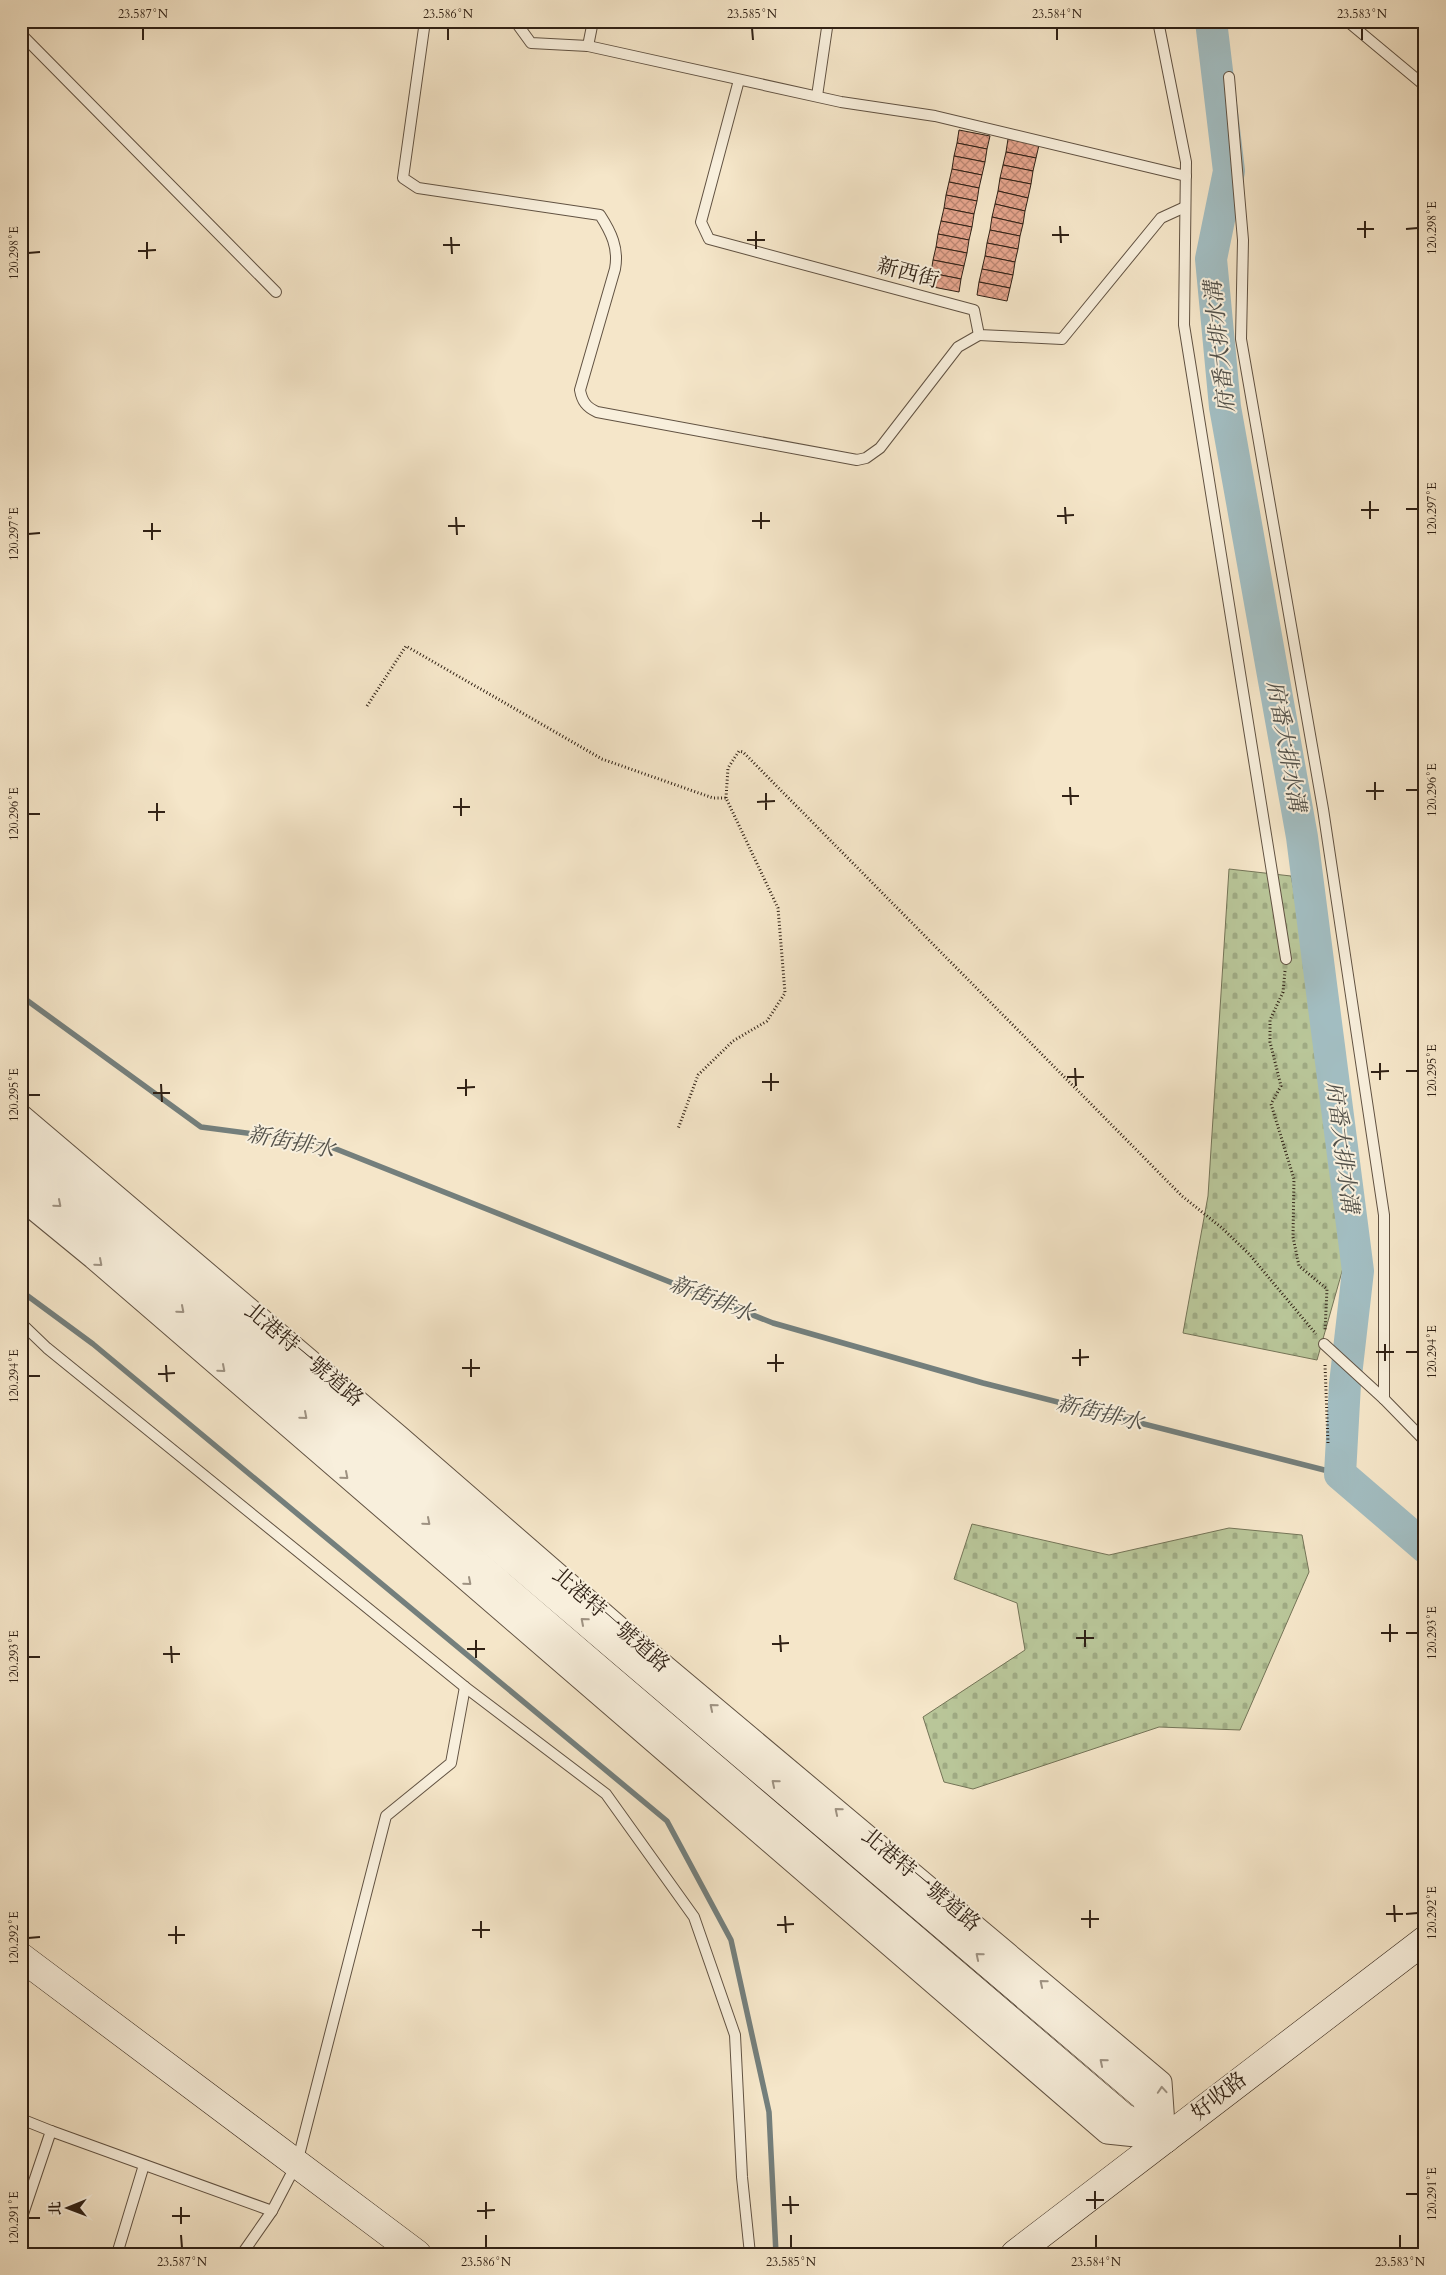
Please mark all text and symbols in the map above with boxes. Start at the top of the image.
text: 23.587°N [118,6,169,22]
text: 23.586°N [423,6,474,22]
text: 23.585°N [727,6,778,22]
text: 23.584°N [1032,6,1083,22]
text: 23.583°N [1337,6,1388,22]
text: 120.298°E [1424,201,1440,255]
text: 120.298°E [6,226,22,280]
street label: 新西街 [874,251,942,295]
water label: 府番大排水溝 [1198,277,1242,414]
text: 120.297°E [1424,482,1440,536]
text: 120.297°E [6,507,22,561]
water label: 府番大排水溝 [1260,678,1313,817]
text: 120.296°E [1424,763,1440,817]
text: 120.296°E [6,787,22,841]
text: 120.295°E [1424,1044,1440,1098]
text: 120.295°E [6,1068,22,1122]
water label: 府番大排水溝 [1319,1080,1365,1217]
water label: 新街排水 [245,1119,339,1166]
one-way arrow [53,1198,62,1207]
one-way arrow [94,1257,103,1266]
water label: 新街排水 [666,1269,760,1330]
street label: 北港特一號道路 [238,1297,370,1413]
one-way arrow [176,1304,185,1313]
text: 120.294°E [1424,1325,1440,1379]
text: 120.294°E [6,1349,22,1403]
one-way arrow [217,1364,226,1373]
water label: 新街排水 [1054,1388,1148,1439]
one-way arrow [299,1411,308,1420]
one-way arrow [340,1470,349,1479]
one-way arrow [422,1517,431,1526]
street label: 北港特一號道路 [546,1561,676,1679]
one-way arrow [463,1576,472,1585]
text: 120.293°E [1424,1606,1440,1660]
one-way arrow [581,1618,590,1627]
text: 120.293°E [6,1630,22,1684]
one-way arrow [710,1704,719,1713]
one-way arrow [772,1780,781,1789]
one-way arrow [835,1809,844,1817]
street label: 北港特一號道路 [855,1822,987,1938]
text: 120.292°E [1424,1886,1440,1940]
text: 120.292°E [6,1911,22,1965]
one-way arrow [975,1953,984,1962]
one-way arrow [1040,1980,1049,1988]
one-way arrow [1099,2058,1108,2067]
street label: 好收路 [1185,2065,1253,2127]
one-way arrow [1156,2086,1167,2094]
text: 120.291°E [1424,2167,1440,2221]
north arrow [42,2182,92,2232]
text: 120.291°E [6,2191,22,2245]
text: 北 [46,2201,65,2215]
text: 23.587°N [157,2254,208,2270]
text: 23.586°N [461,2254,512,2270]
text: 23.585°N [766,2254,817,2270]
text: 23.584°N [1071,2254,1122,2270]
text: 23.583°N [1375,2254,1426,2270]

